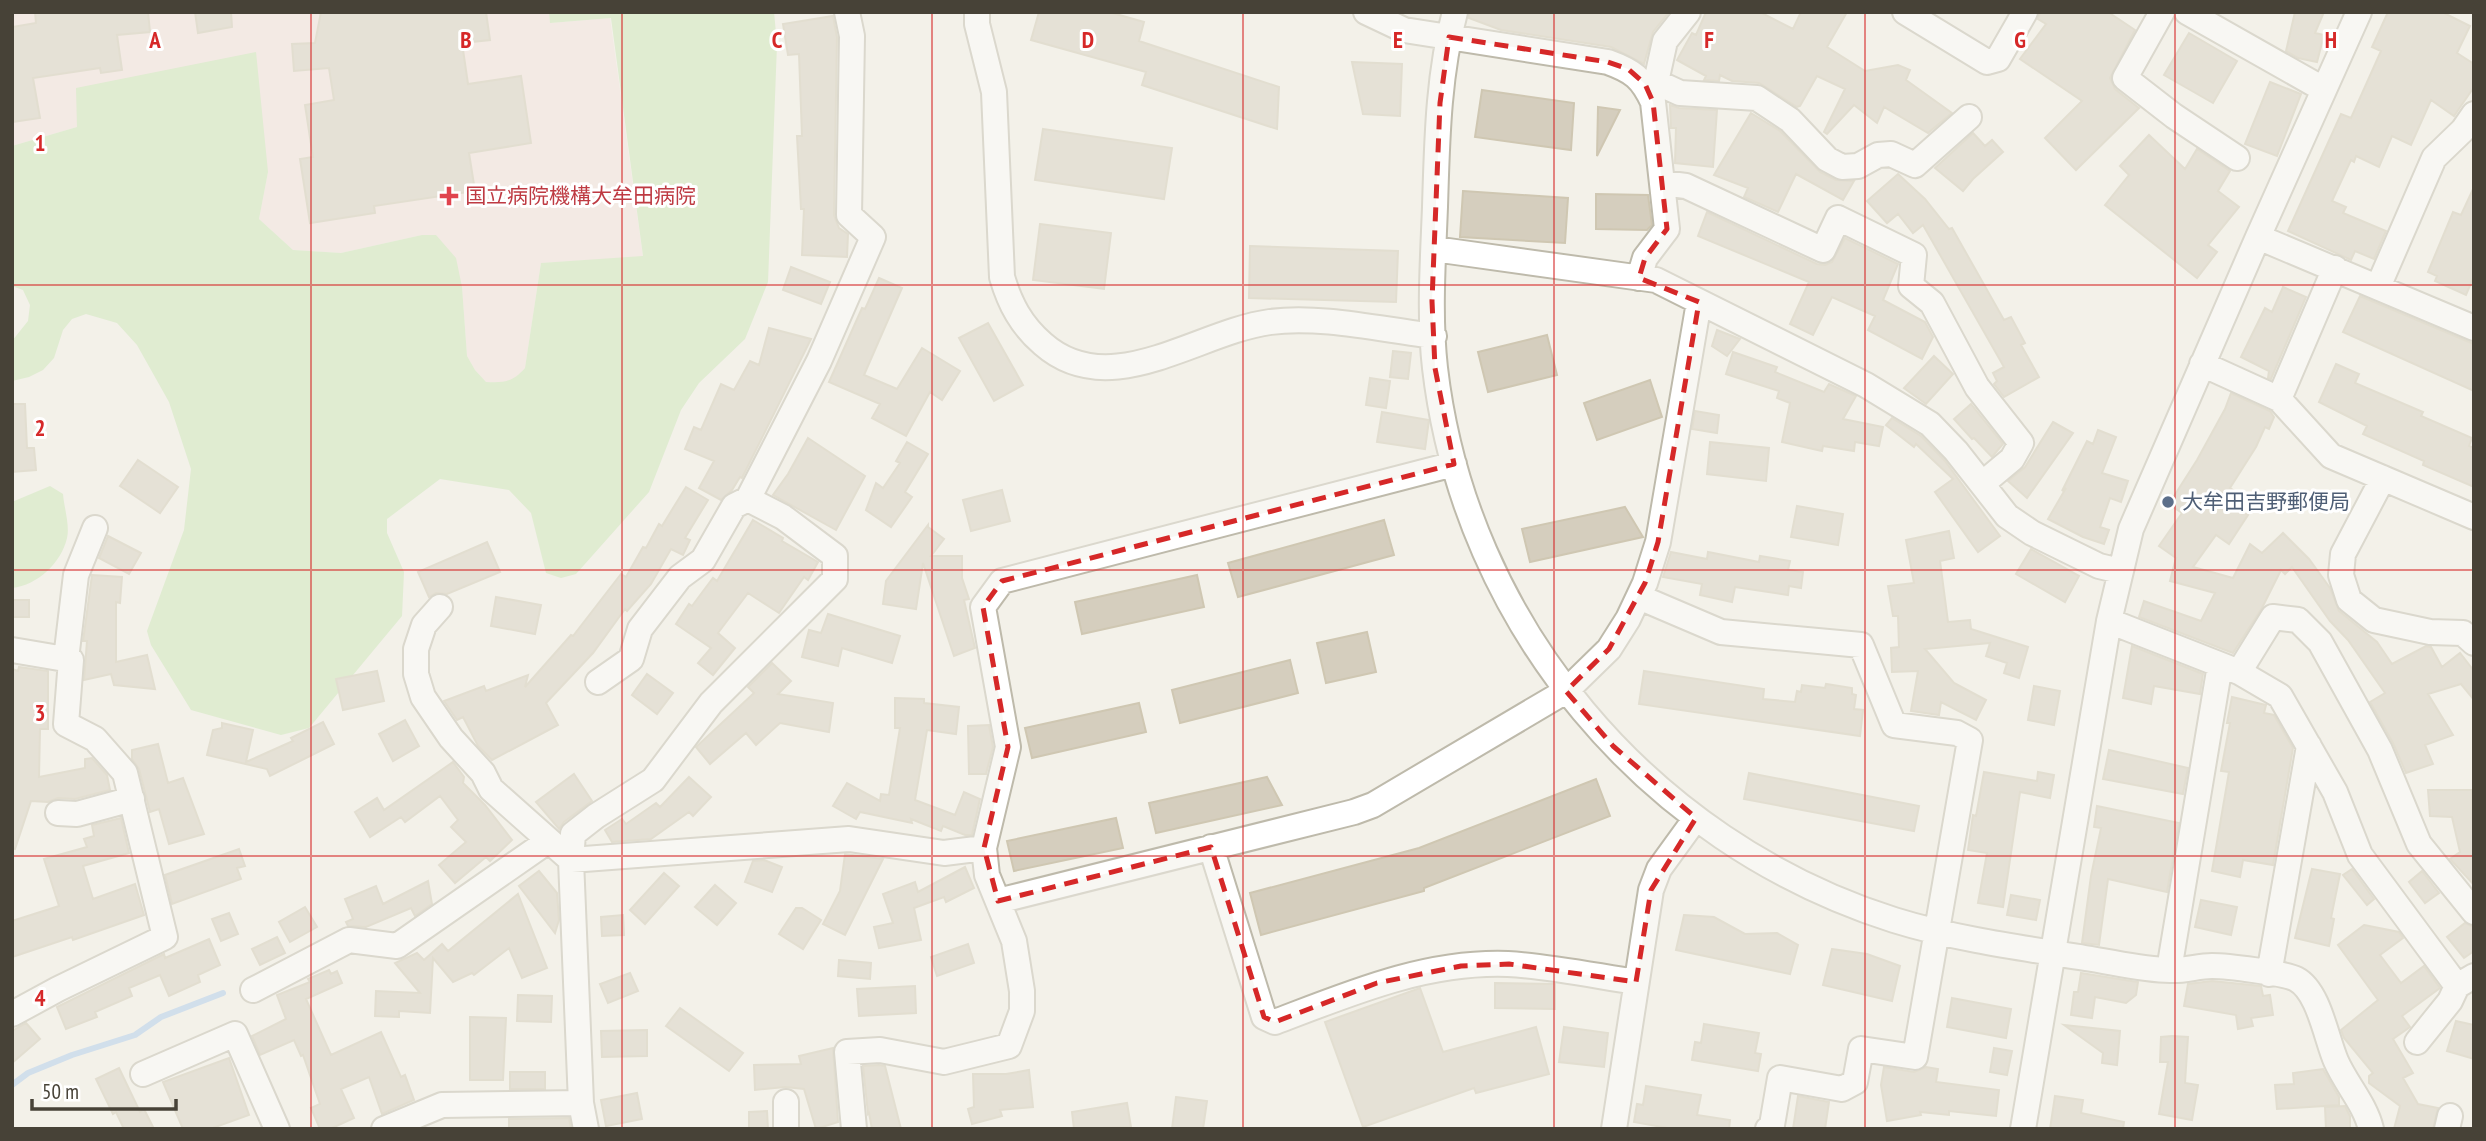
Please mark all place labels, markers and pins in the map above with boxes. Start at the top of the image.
place label: 国立病院機構大牟田病院 [465,182,696,209]
marker: 国立病院機構大牟田病院 [439,186,459,206]
place label: 大牟田吉野郵便局 [2182,488,2350,515]
marker: 大牟田吉野郵便局 [2160,494,2176,510]

